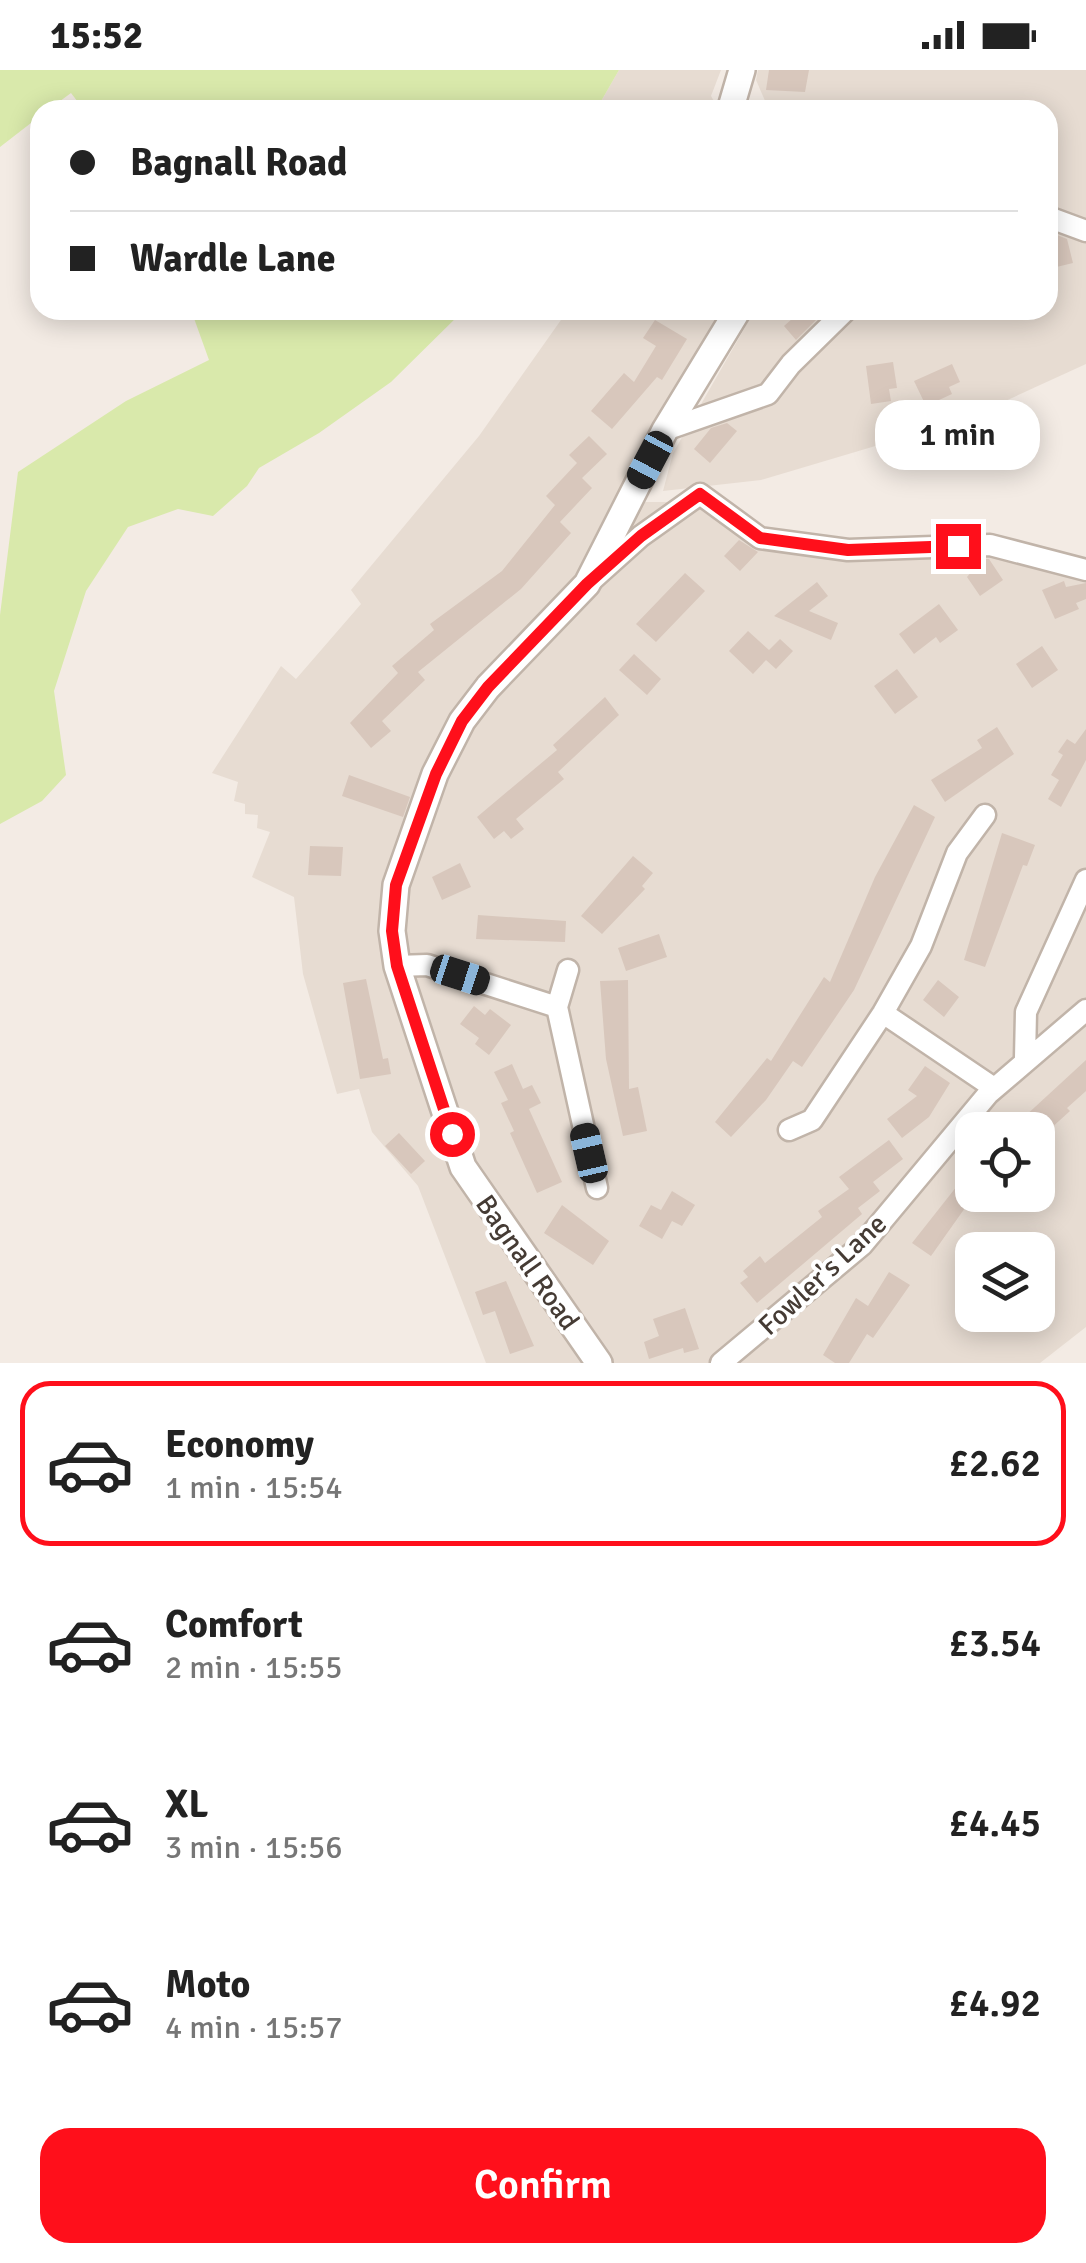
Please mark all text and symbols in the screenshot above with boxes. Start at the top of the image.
text: 15:52 [50,12,143,59]
text: Bagnall Road [130,139,348,186]
text: Wardle Lane [130,235,336,282]
callout: 1 min [876,401,1040,471]
text: 1 min [919,415,996,454]
car [623,426,677,494]
route end [936,524,981,569]
car [427,951,493,999]
route start [430,1112,475,1157]
map controls [955,1112,1055,1332]
button: locate [955,1112,1055,1212]
car [568,1120,610,1186]
street label: Bagnall Road [468,1188,586,1337]
street label: Fowler's Lane [752,1207,894,1343]
button: layers [955,1232,1055,1332]
icon: car [45,1419,135,1509]
text: Economy [165,1421,314,1468]
text: £2.62 [948,1440,1041,1487]
text: 1 min · 15:54 [165,1468,343,1507]
icon: car [45,1599,135,1689]
text: Comfort [165,1601,303,1648]
text: £3.54 [948,1620,1041,1667]
text: 2 min · 15:55 [165,1648,343,1687]
icon: car [45,1779,135,1869]
text: XL [165,1781,208,1828]
text: £4.45 [948,1800,1041,1847]
text: 3 min · 15:56 [165,1828,343,1867]
icon: car [45,1959,135,2049]
text: Moto [165,1961,250,2008]
text: £4.92 [948,1980,1041,2027]
text: 4 min · 15:57 [165,2008,343,2047]
button: Confirm [40,2128,1046,2243]

